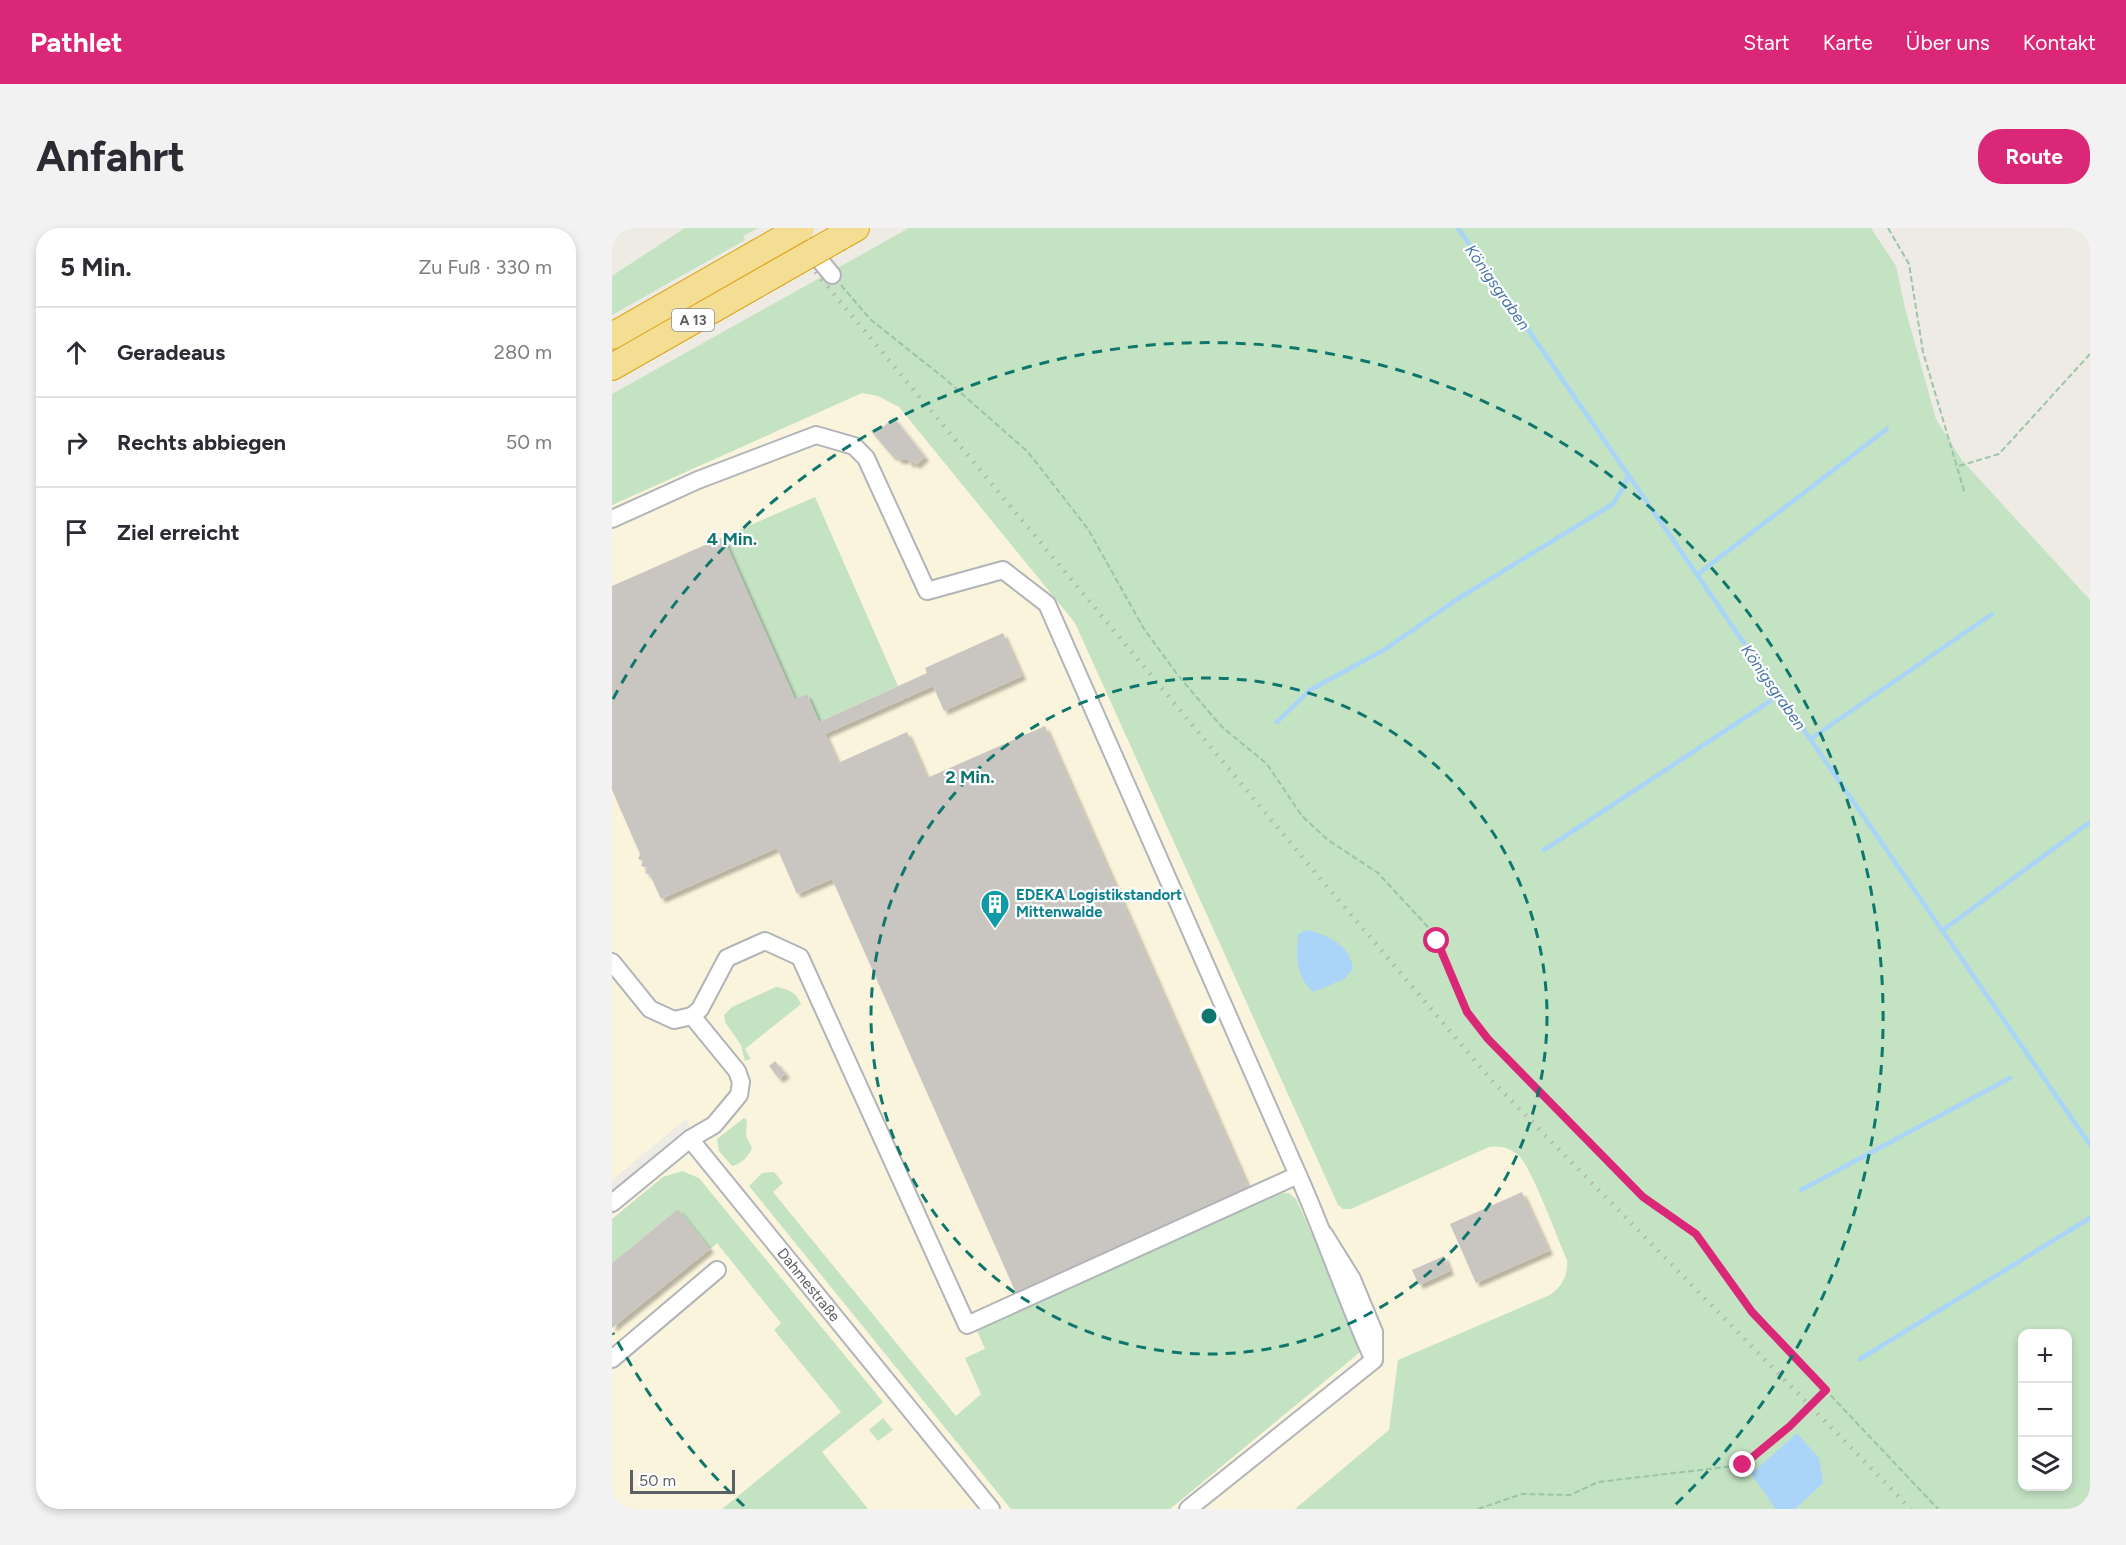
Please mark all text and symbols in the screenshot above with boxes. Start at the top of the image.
text: Pathlet [30,25,122,59]
text: Start [1743,30,1790,55]
text: Karte [1823,30,1873,55]
text: Über uns [1906,30,1990,55]
text: Kontakt [2023,30,2096,55]
button: Route [1978,129,2090,184]
text: Anfahrt [36,131,185,182]
water label: Königsgraben [1461,241,1534,334]
text: 5 Min. [60,251,132,283]
text: Zu Fuß · 330 m [418,255,552,279]
road number: A 13 [672,309,714,331]
icon: ahead [60,336,93,369]
text: Geradeaus [117,339,225,366]
text: 280 m [494,340,552,364]
icon: right [60,426,93,459]
text: Rechts abbiegen [117,429,286,456]
text: 50 m [506,430,552,454]
icon: arrive [60,516,93,549]
text: Ziel erreicht [117,519,240,546]
text: 4 Min. [707,528,757,550]
water label: Königsgraben [1737,641,1810,734]
text: 2 Min. [945,766,995,788]
place label: EDEKA Logistikstandort Mittenwalde [1016,886,1182,921]
building icon: EDEKA Logistikstandort Mittenwalde [979,888,1011,930]
route start [1423,927,1449,953]
centre of rings [1199,1006,1219,1026]
street label: Dahmestraße [773,1244,844,1325]
map controls [2018,1329,2072,1491]
button: + [2018,1329,2072,1383]
button: − [2018,1383,2072,1437]
button: layers [2018,1437,2072,1491]
route end [1729,1451,1755,1477]
scale bar [630,1467,735,1494]
text: 50 m [639,1471,676,1490]

